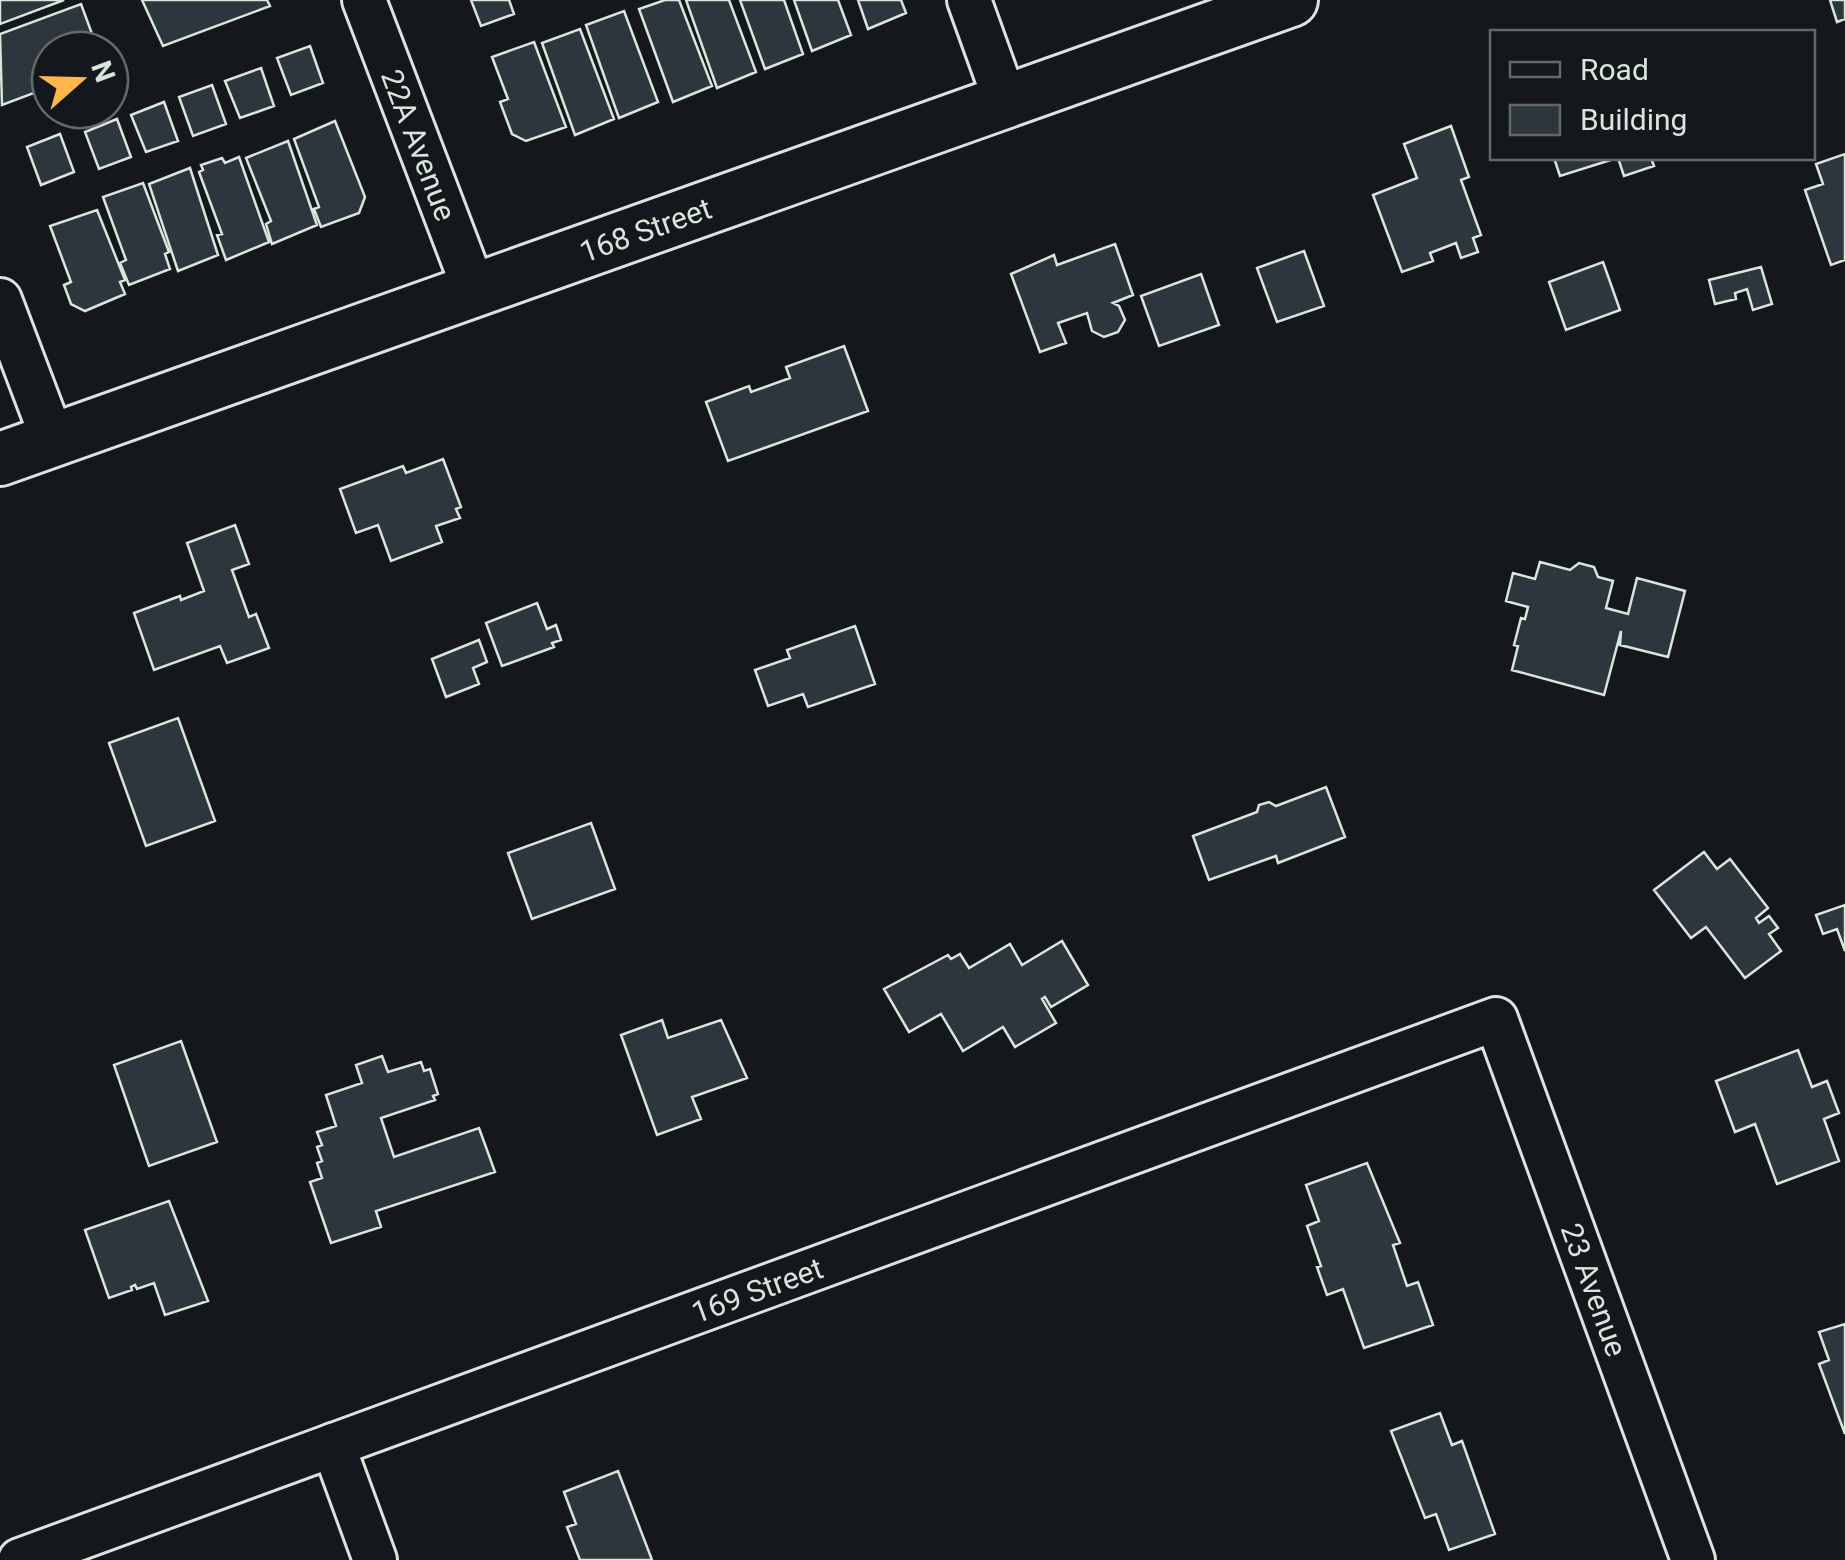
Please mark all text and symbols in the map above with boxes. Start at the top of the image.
north arrow [30,30,130,130]
legend [1490,30,1815,160]
text: Road [1580,52,1649,87]
text: N [84,57,122,87]
street label: 22A Avenue [375,64,464,225]
text: Building [1580,102,1687,137]
street label: 168 Street [575,190,716,269]
street label: 23 Avenue [1554,1218,1635,1361]
street label: 169 Street [687,1250,828,1330]

